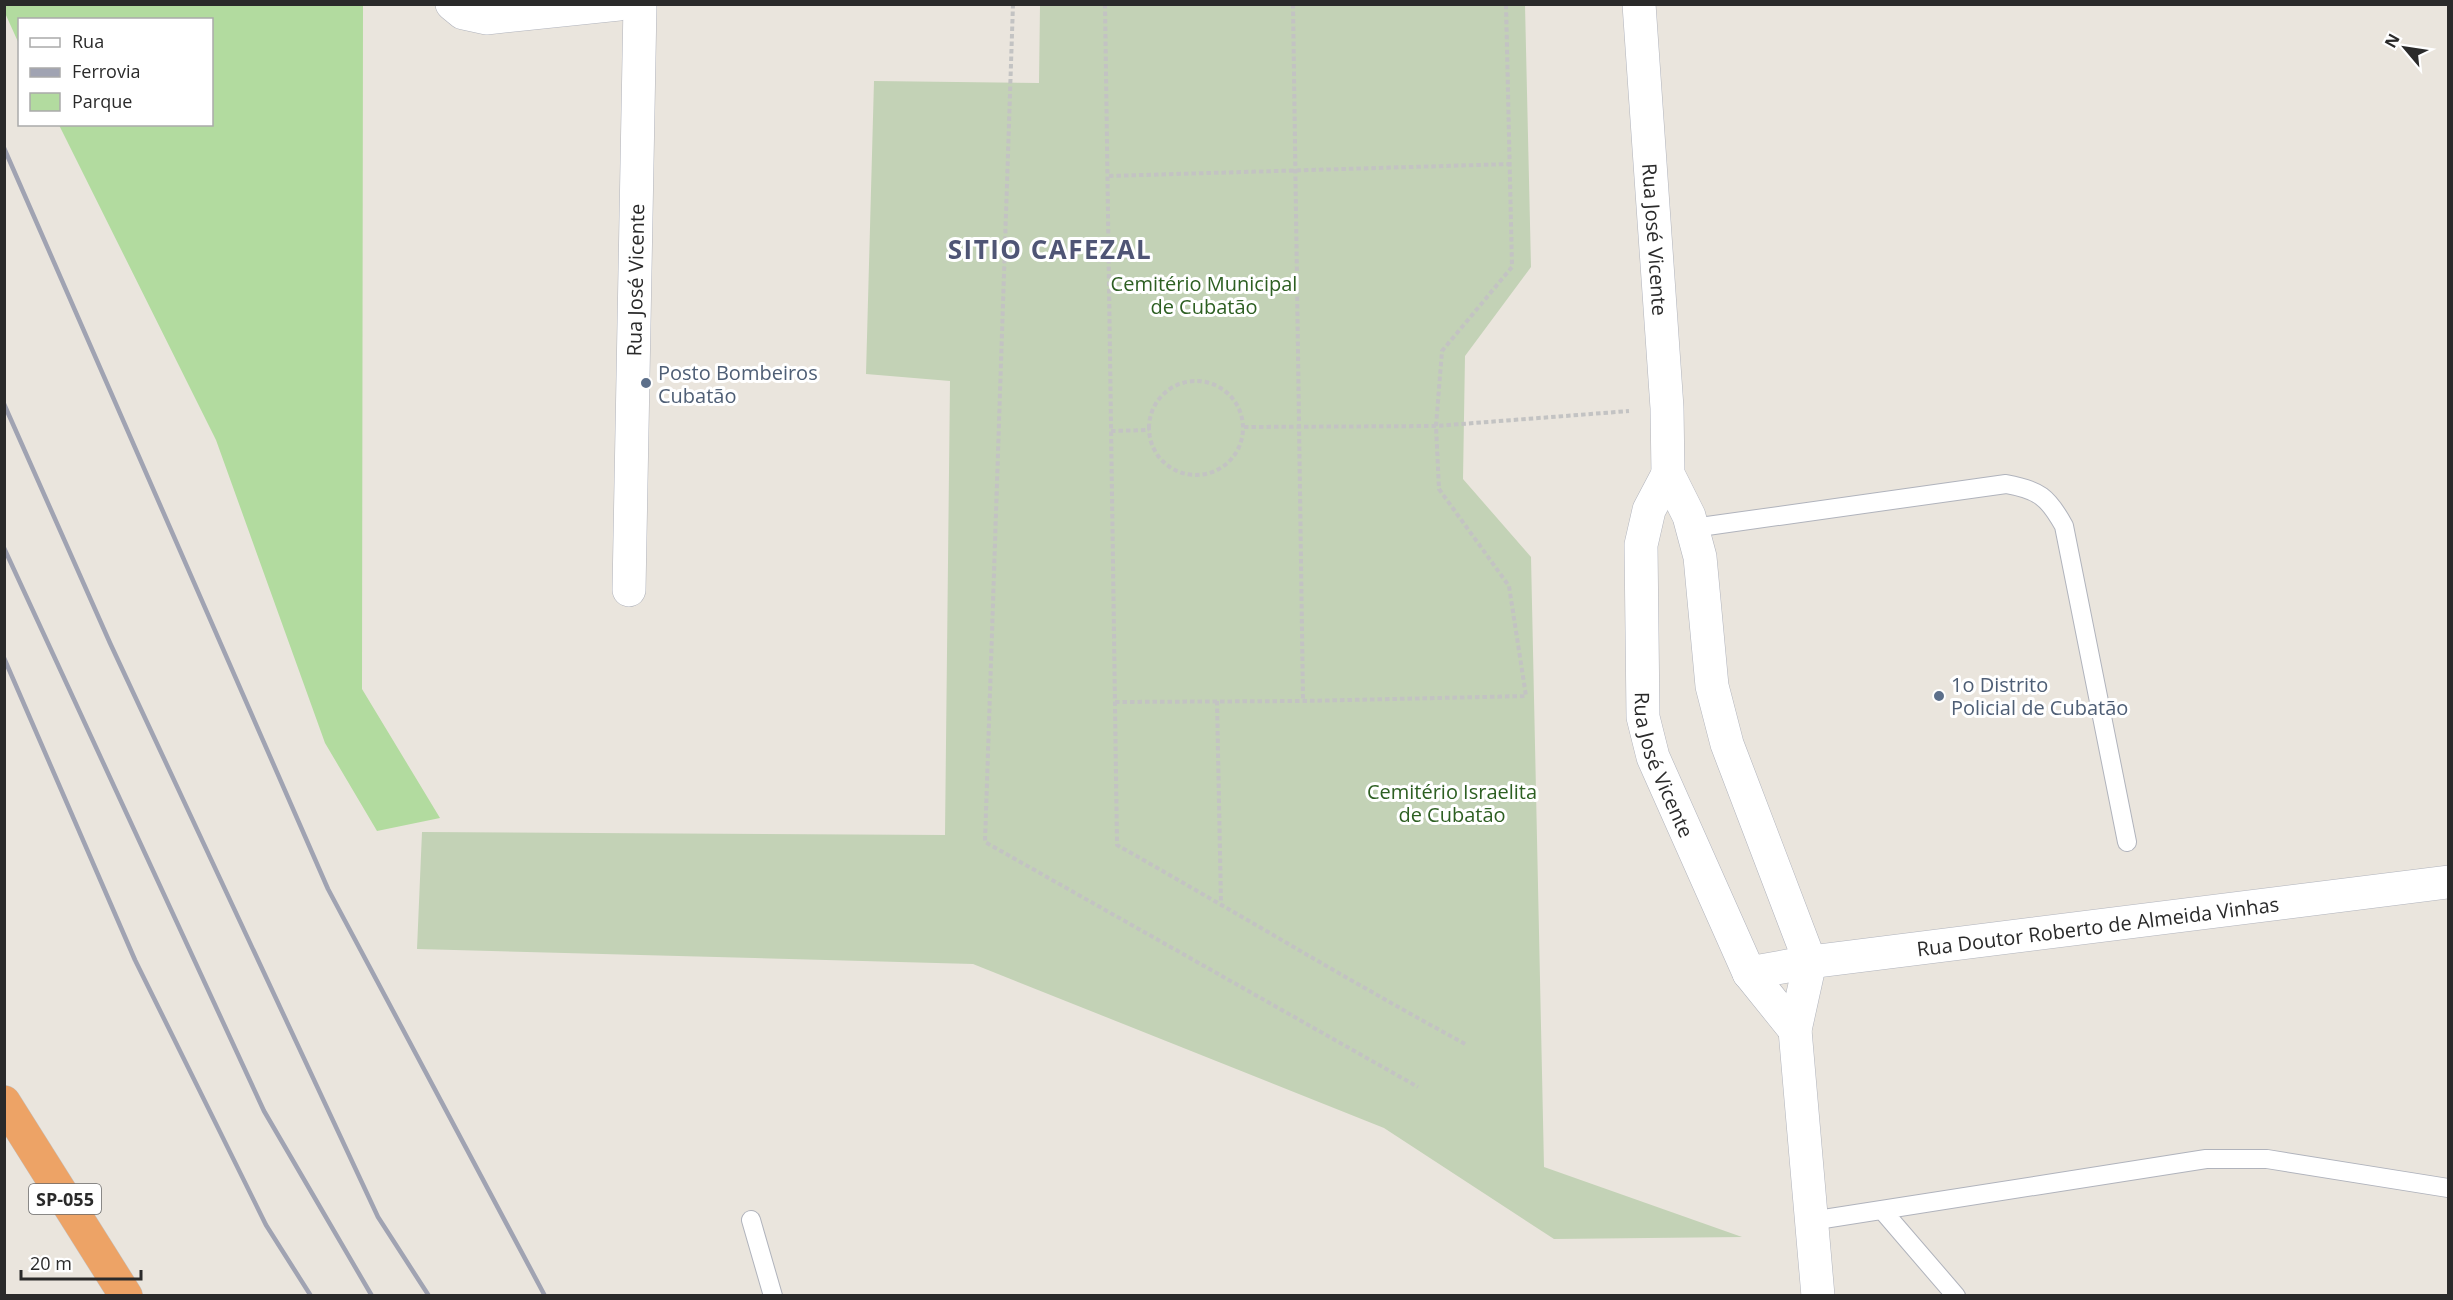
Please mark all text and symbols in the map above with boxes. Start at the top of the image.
legend [18,18,213,126]
north arrow [2375,18,2435,78]
text: Rua [72,29,104,53]
text: N [2379,30,2405,52]
text: Ferrovia [72,59,140,83]
text: Parque [72,89,132,113]
street label: Rua José Vicente [1637,162,1674,317]
street label: Rua José Vicente [620,203,650,357]
district label: SITIO CAFEZAL [948,231,1152,267]
park label: Cemitério Municipal de Cubatão [1111,270,1297,320]
place label: Posto Bombeiros Cubatão [658,359,818,409]
marker: Posto Bombeiros Cubatão [639,376,653,390]
place label: 1o Distrito Policial de Cubatão [1951,671,2128,721]
marker: 1o Distrito Policial de Cubatão [1932,689,1946,703]
street label: Rua José Vicente [1629,692,1700,842]
park label: Cemitério Israelita de Cubatão [1367,778,1537,828]
street label: Rua Doutor Roberto de Almeida Vinhas [1915,890,2280,962]
road number: SP-055 [29,1184,101,1214]
scale bar [21,1243,141,1281]
text: 20 m [30,1251,72,1275]

